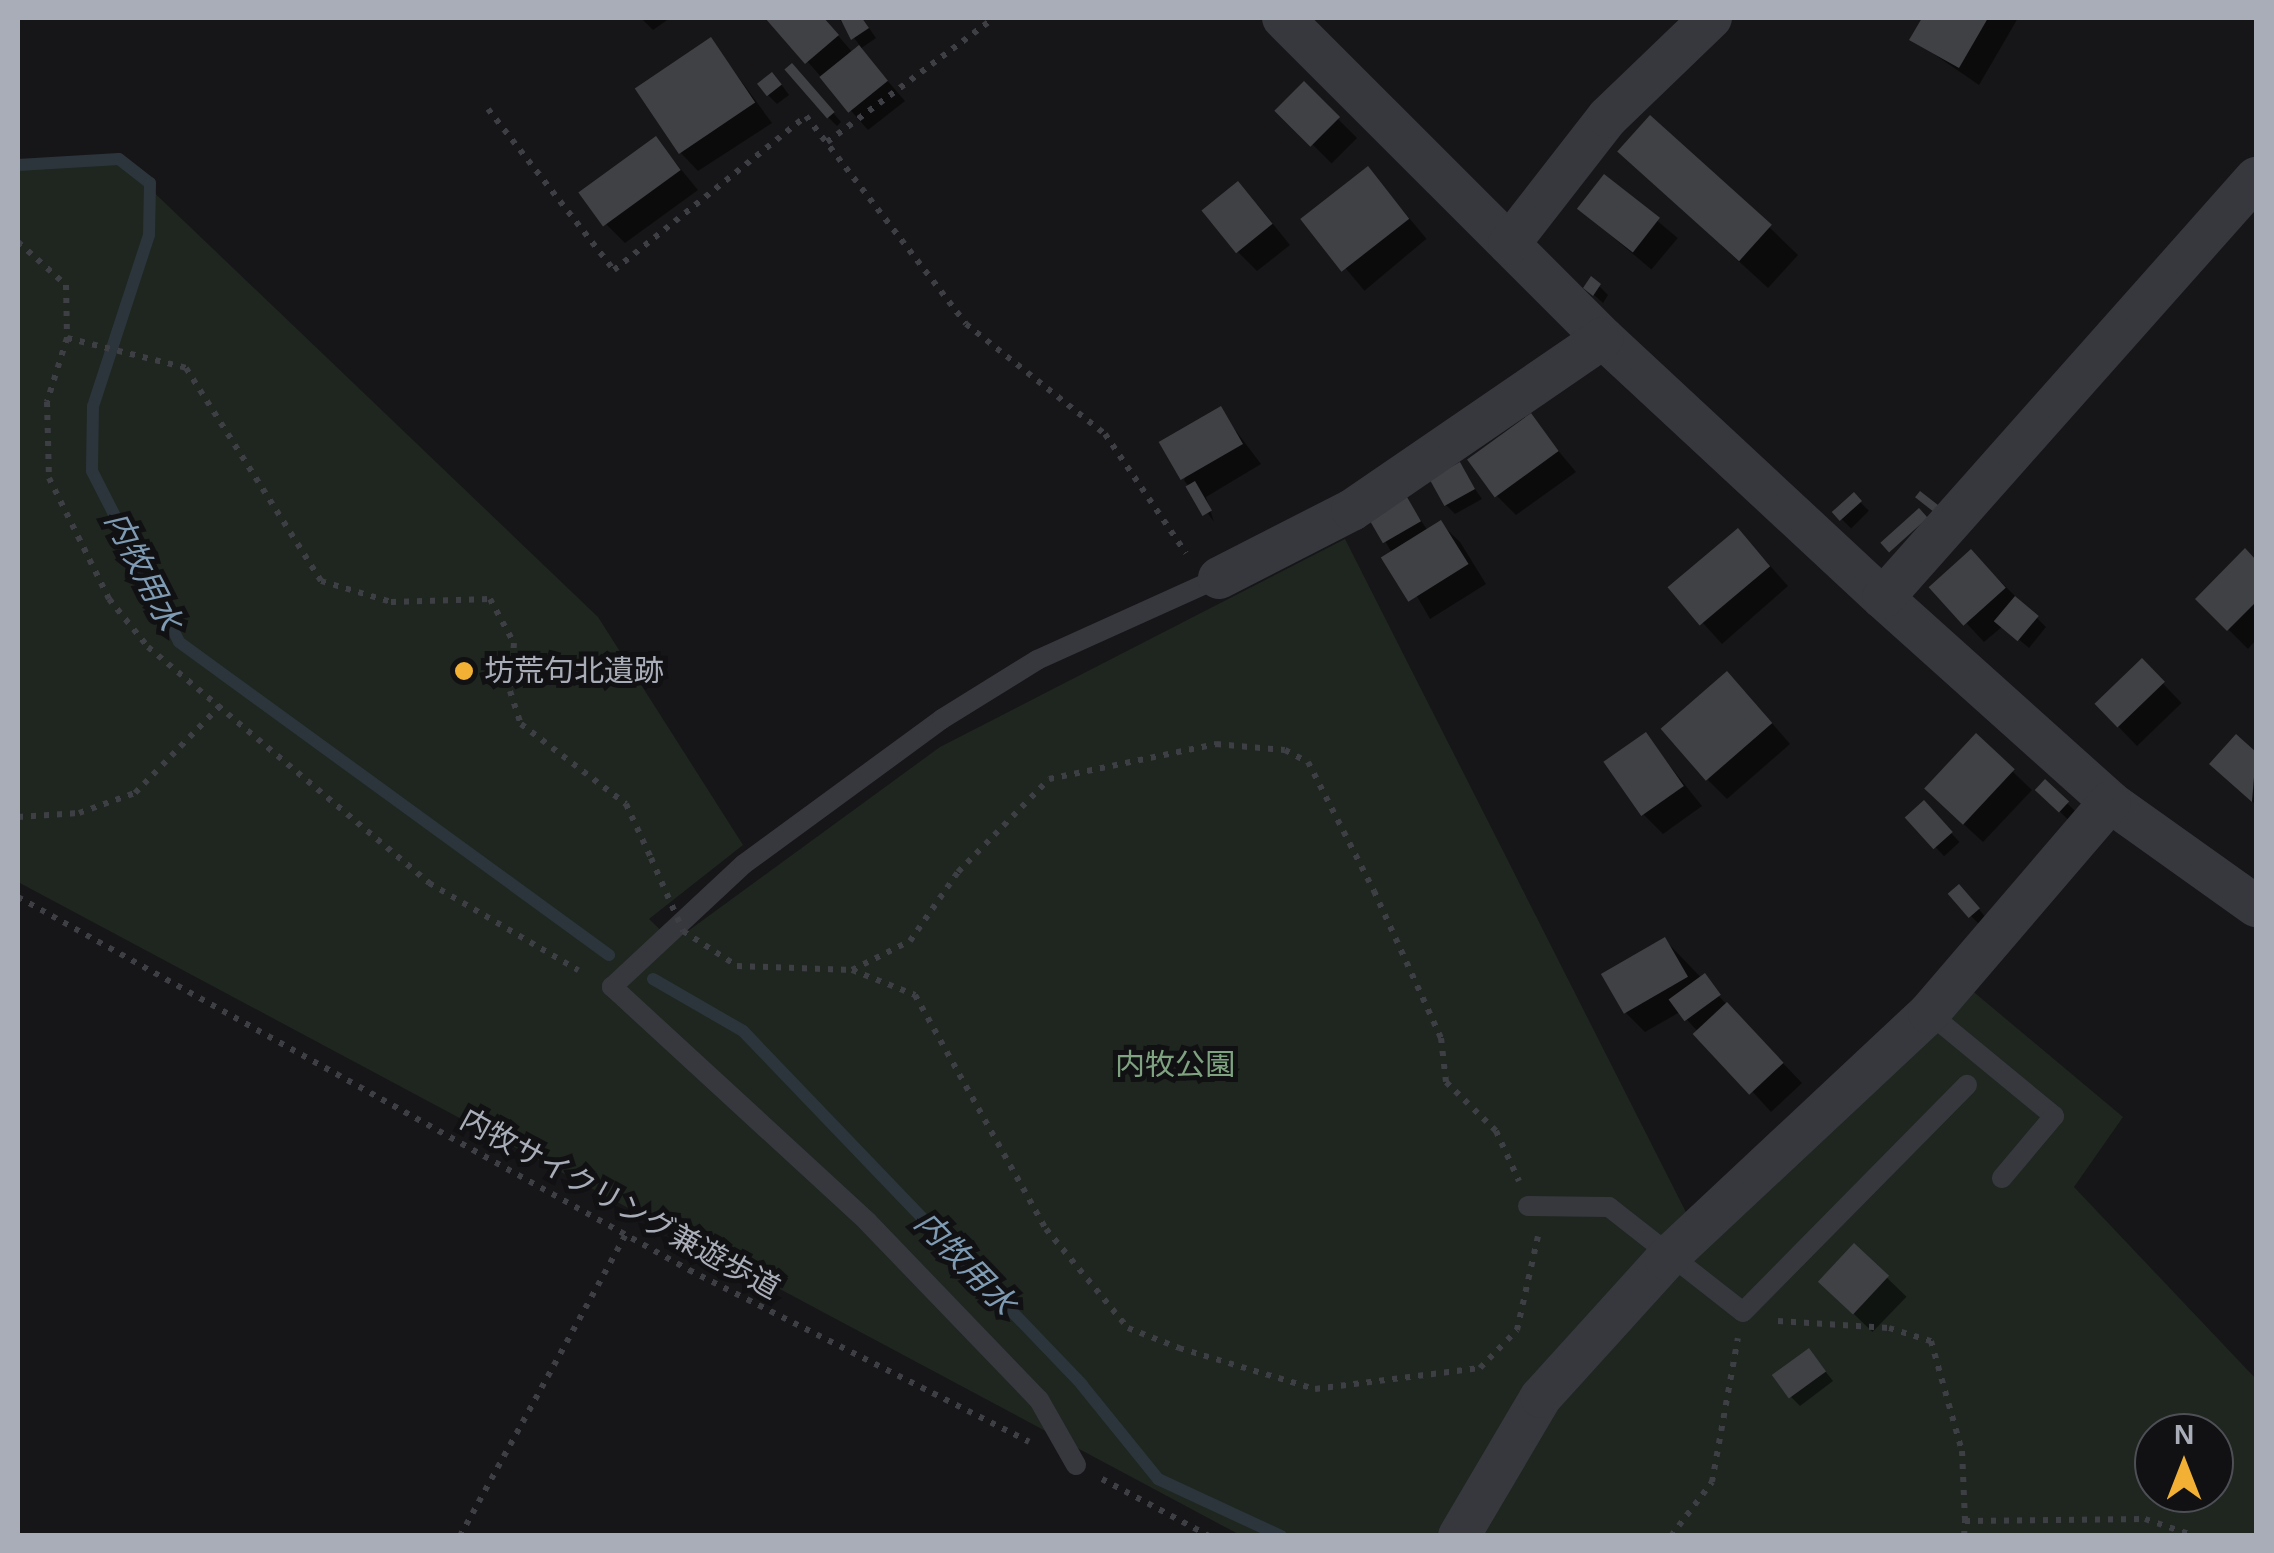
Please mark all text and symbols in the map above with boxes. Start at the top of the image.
water label: 内牧用水 [97,505,189,637]
place label: 坊荒句北遺跡 [484,653,664,689]
marker: 坊荒句北遺跡 [453,660,475,682]
park label: 内牧公園 [1115,1047,1235,1083]
street label: 内牧サイクリング兼遊歩道 [454,1101,786,1307]
water label: 内牧用水 [907,1204,1023,1322]
north arrow [2134,1413,2234,1513]
text: N [2174,1419,2194,1450]

